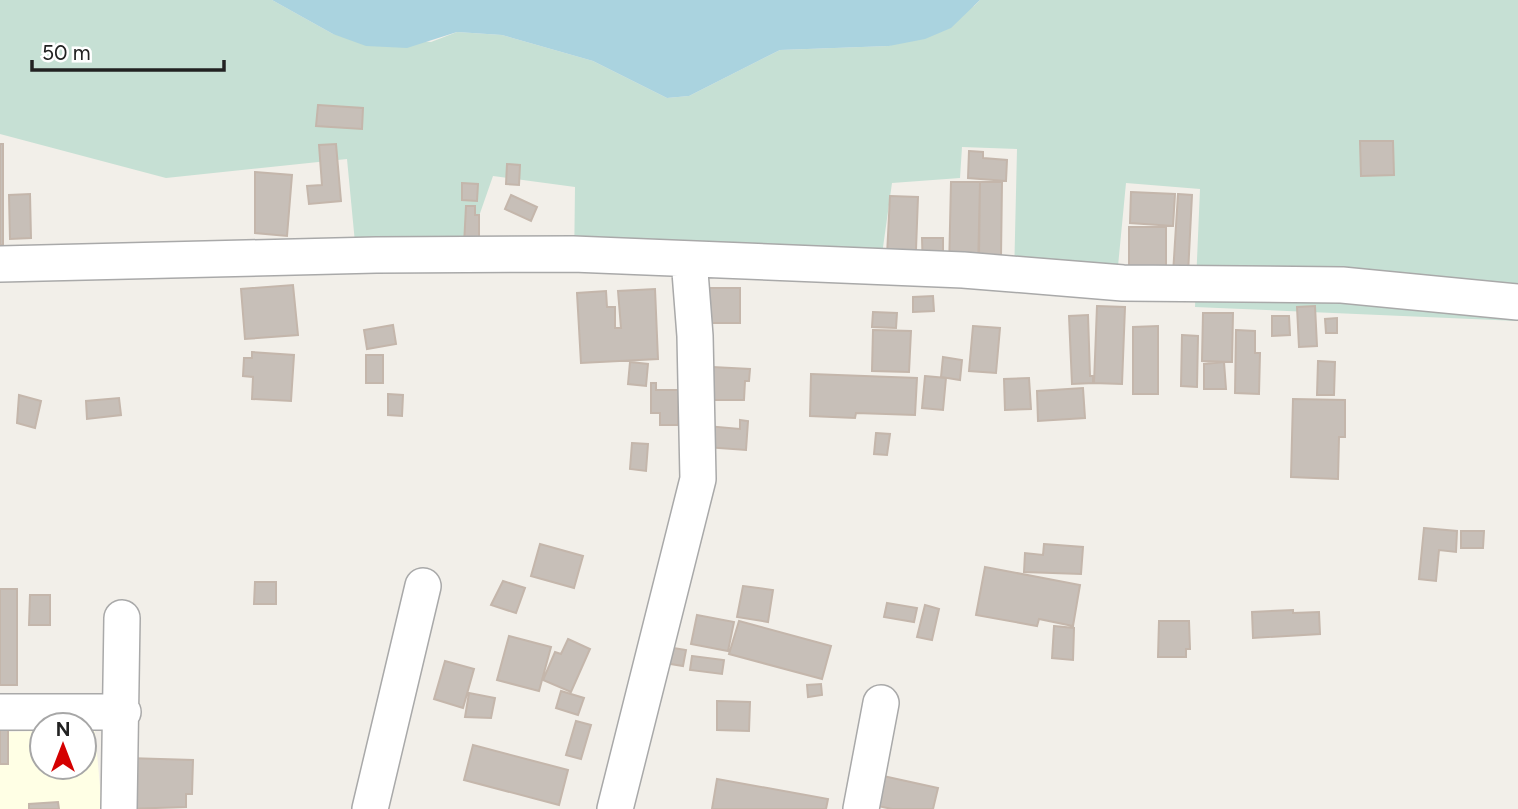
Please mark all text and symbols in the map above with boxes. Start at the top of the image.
scale bar [32,28,224,72]
text: 50 m [42,40,91,65]
north arrow [28,711,98,781]
text: N [56,718,70,741]

